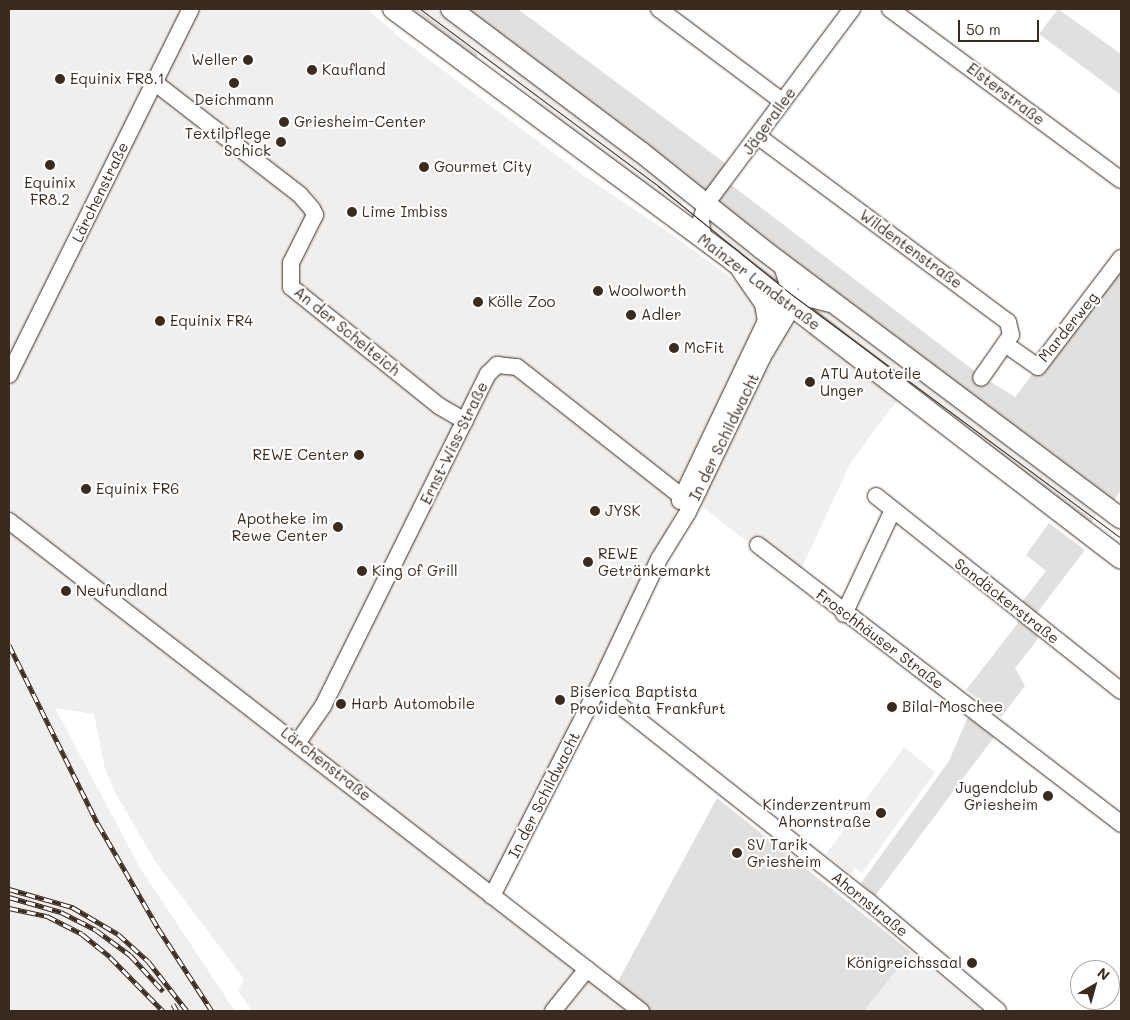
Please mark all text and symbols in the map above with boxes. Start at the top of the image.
scale bar [960,10,1041,42]
text: 50 m [966,19,1001,39]
place label: Weller [191,51,238,69]
marker: Weller [242,54,254,66]
street label: Elsterstraße [964,59,1048,129]
place label: Kaufland [322,61,385,79]
marker: Kaufland [306,64,318,76]
place label: Equinix FR8.1 [70,70,165,88]
marker: Equinix FR8.1 [54,73,66,85]
marker: Deichmann [228,77,240,89]
street label: Jägerallee [739,84,799,158]
place label: Deichmann [194,91,274,109]
place label: Griesheim-Center [294,113,426,131]
marker: Griesheim-Center [278,116,290,128]
place label: Textilpflege Schick [185,124,271,159]
marker: Textilpflege Schick [275,136,287,148]
street label: Lärchenstraße [68,139,132,245]
place label: Gourmet City [434,158,532,176]
marker: Equinix FR8.2 [44,159,56,171]
marker: Gourmet City [418,161,430,173]
place label: Equinix FR8.2 [24,173,76,208]
place label: Lime Imbiss [362,203,448,221]
marker: Lime Imbiss [346,206,358,218]
street label: Wildentenstraße [856,206,966,292]
street label: Mainzer Landstraße [694,230,824,334]
place label: Woolworth [608,282,686,300]
street label: An der Schelteich [290,283,404,379]
marker: Woolworth [592,285,604,297]
street label: Marderweg [1034,288,1102,366]
place label: Kölle Zoo [488,293,555,311]
marker: Kölle Zoo [472,296,484,308]
place label: Adler [641,306,681,324]
marker: Adler [625,309,637,321]
place label: Equinix FR4 [170,312,253,330]
marker: Equinix FR4 [154,315,166,327]
place label: McFit [684,339,724,357]
marker: McFit [668,342,680,354]
place label: ATU Autoteile Unger [820,364,921,399]
street label: In der Schildwacht [685,370,763,504]
marker: ATU Autoteile Unger [804,376,816,388]
street label: Ernst-Wiss-Straße [417,379,491,507]
place label: REWE Center [253,446,349,464]
marker: REWE Center [353,449,365,461]
place label: Equinix FR6 [96,480,179,498]
marker: Equinix FR6 [80,483,92,495]
place label: JYSK [605,502,641,520]
marker: JYSK [589,505,601,517]
place label: Apotheke im Rewe Center [232,509,328,544]
marker: Apotheke im Rewe Center [332,521,344,533]
place label: REWE Getränkemarkt [598,544,711,579]
street label: Sandäckerstraße [951,554,1063,648]
marker: REWE Getränkemarkt [582,556,594,568]
place label: King of Grill [372,562,458,580]
marker: King of Grill [356,565,368,577]
place label: Neufundland [76,582,167,600]
marker: Neufundland [60,585,72,597]
street label: Froschhäuser Straße [813,585,947,693]
place label: Biserica Baptista Providenta Frankfurt [570,682,726,717]
marker: Biserica Baptista Providenta Frankfurt [554,694,566,706]
place label: Harb Automobile [351,695,475,713]
marker: Harb Automobile [335,698,347,710]
place label: Bilal-Moschee [902,698,1003,716]
marker: Bilal-Moschee [886,701,898,713]
street label: Lärchenstraße [277,723,375,805]
street label: In der Schildwacht [504,729,584,861]
place label: Jugendclub Griesheim [955,778,1038,813]
marker: Jugendclub Griesheim [1042,790,1054,802]
place label: Kinderzentrum Ahornstraße [762,795,871,830]
marker: Kinderzentrum Ahornstraße [875,807,887,819]
place label: SV Tarik Griesheim [747,835,821,870]
marker: SV Tarik Griesheim [731,847,743,859]
street label: Ahornstraße [828,868,912,940]
place label: Königreichssaal [847,954,962,972]
marker: Königreichssaal [966,957,978,969]
north arrow [1070,960,1120,1010]
text: N [1094,963,1114,984]

